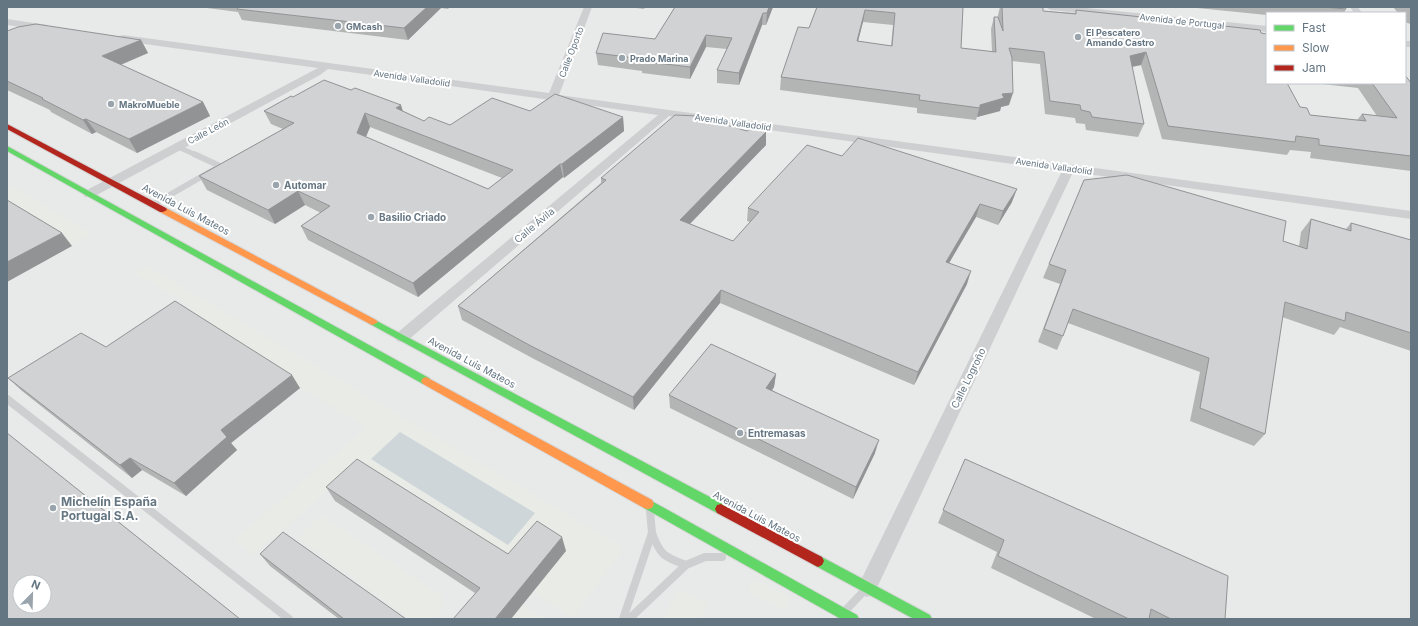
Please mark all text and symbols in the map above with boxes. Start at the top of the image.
street label: Avenida de Portugal [1139,11,1225,31]
legend [1266,12,1406,84]
text: Fast [1302,20,1326,35]
marker: GMcash [333,21,343,31]
place label: GMcash [346,21,383,32]
street label: Calle Oporto [556,25,586,79]
place label: El Pescatero Amando Castro [1086,27,1155,48]
marker: El Pescatero Amando Castro [1073,32,1083,42]
text: Slow [1302,40,1330,55]
marker: Prado Marina [617,53,627,63]
place label: Prado Marina [630,53,689,64]
text: Jam [1302,60,1326,75]
street label: Avenida Valladolid [373,67,451,89]
marker: MakroMueble [106,99,116,109]
place label: MakroMueble [119,99,180,110]
street label: Avenida Valladolid [694,111,772,133]
street label: Calle León [186,116,230,146]
street label: Avenida Valladolid [1015,155,1093,177]
place label: Automar [284,179,326,191]
marker: Automar [271,180,281,190]
street label: Avenida Luis Mateos [140,181,232,237]
street label: Calle Ávila [511,204,557,245]
place label: Basilio Criado [379,211,446,223]
marker: Basilio Criado [366,212,376,222]
street label: Avenida Luis Mateos [426,334,518,390]
street label: Calle Logroño [948,346,988,410]
place label: Entremasas [748,427,806,439]
marker: Entremasas [735,428,745,438]
street label: Avenida Luis Mateos [711,488,803,544]
place label: Michelín España Portugal S.A. [61,494,157,523]
marker: Michelín España Portugal S.A. [48,503,58,513]
north arrow [12,574,52,614]
text: N [29,577,43,593]

